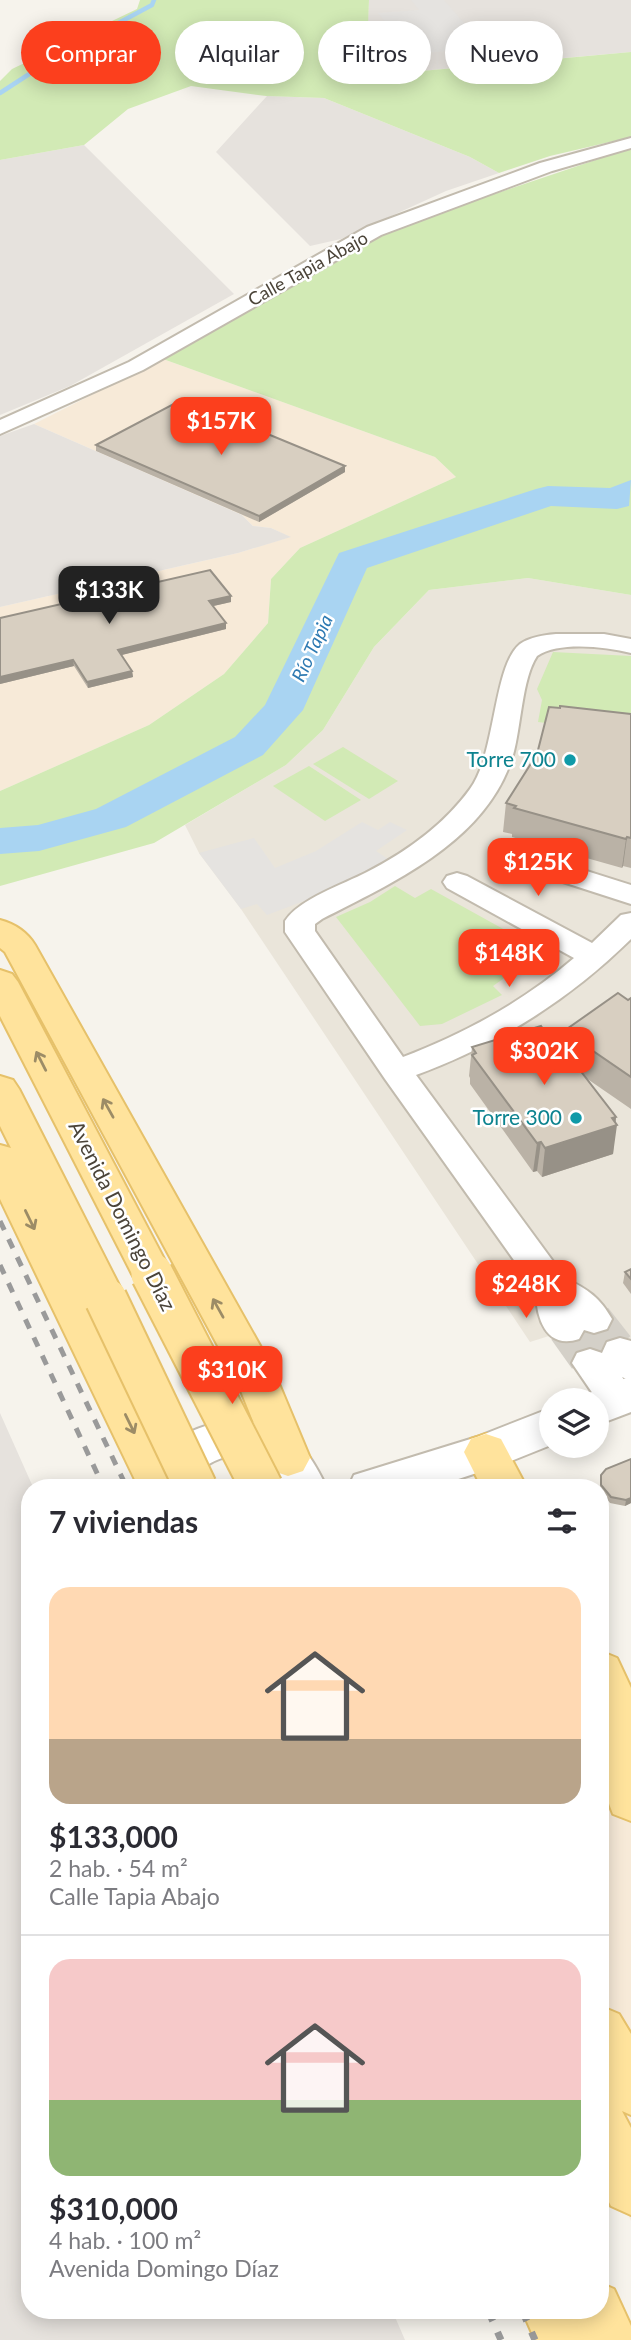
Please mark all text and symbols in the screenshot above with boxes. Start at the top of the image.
chip: Comprar [21,21,161,84]
chip: Alquilar [175,21,304,84]
chip: Filtros [318,21,431,84]
chip: Nuevo [445,21,563,84]
street label: Calle Tapia Abajo [244,226,371,310]
pin: $157K [172,398,270,457]
text: $157K [186,406,256,434]
pin: $133K [60,566,158,626]
text: $133K [74,575,144,603]
water label: Río Tapia [286,611,337,685]
place label: Torre 700 [466,746,556,771]
marker: Torre 700 [562,752,578,768]
pin: $125K [489,838,587,898]
text: $125K [503,847,573,875]
pin: $148K [460,930,558,989]
text: $148K [474,938,544,966]
pin: $302K [495,1028,593,1087]
text: $302K [509,1036,579,1064]
one-way arrow [34,1051,48,1072]
one-way arrow [101,1099,115,1119]
place label: Torre 300 [472,1104,562,1129]
marker: Torre 300 [568,1110,584,1126]
street label: Avenida Domingo Díaz [65,1116,182,1314]
one-way arrow [24,1209,37,1230]
pin: $248K [477,1260,575,1320]
text: $248K [491,1269,561,1297]
one-way arrow [211,1298,224,1319]
pin: $310K [183,1346,281,1406]
text: $310K [197,1355,267,1383]
map controls [539,1388,609,1458]
button: layers [539,1388,609,1458]
one-way arrow [124,1413,138,1434]
icon: filters [543,1502,581,1540]
text: 7 viviendas [49,1503,198,1539]
icon: home [252,1633,378,1759]
text: $133,000 [49,1818,178,1854]
text: 2 hab. · 54 m² [49,1854,188,1882]
text: Calle Tapia Abajo [49,1882,220,1910]
icon: home [252,2005,378,2131]
text: $310,000 [49,2190,178,2226]
text: 4 hab. · 100 m² [49,2226,201,2254]
text: Avenida Domingo Díaz [49,2254,279,2282]

